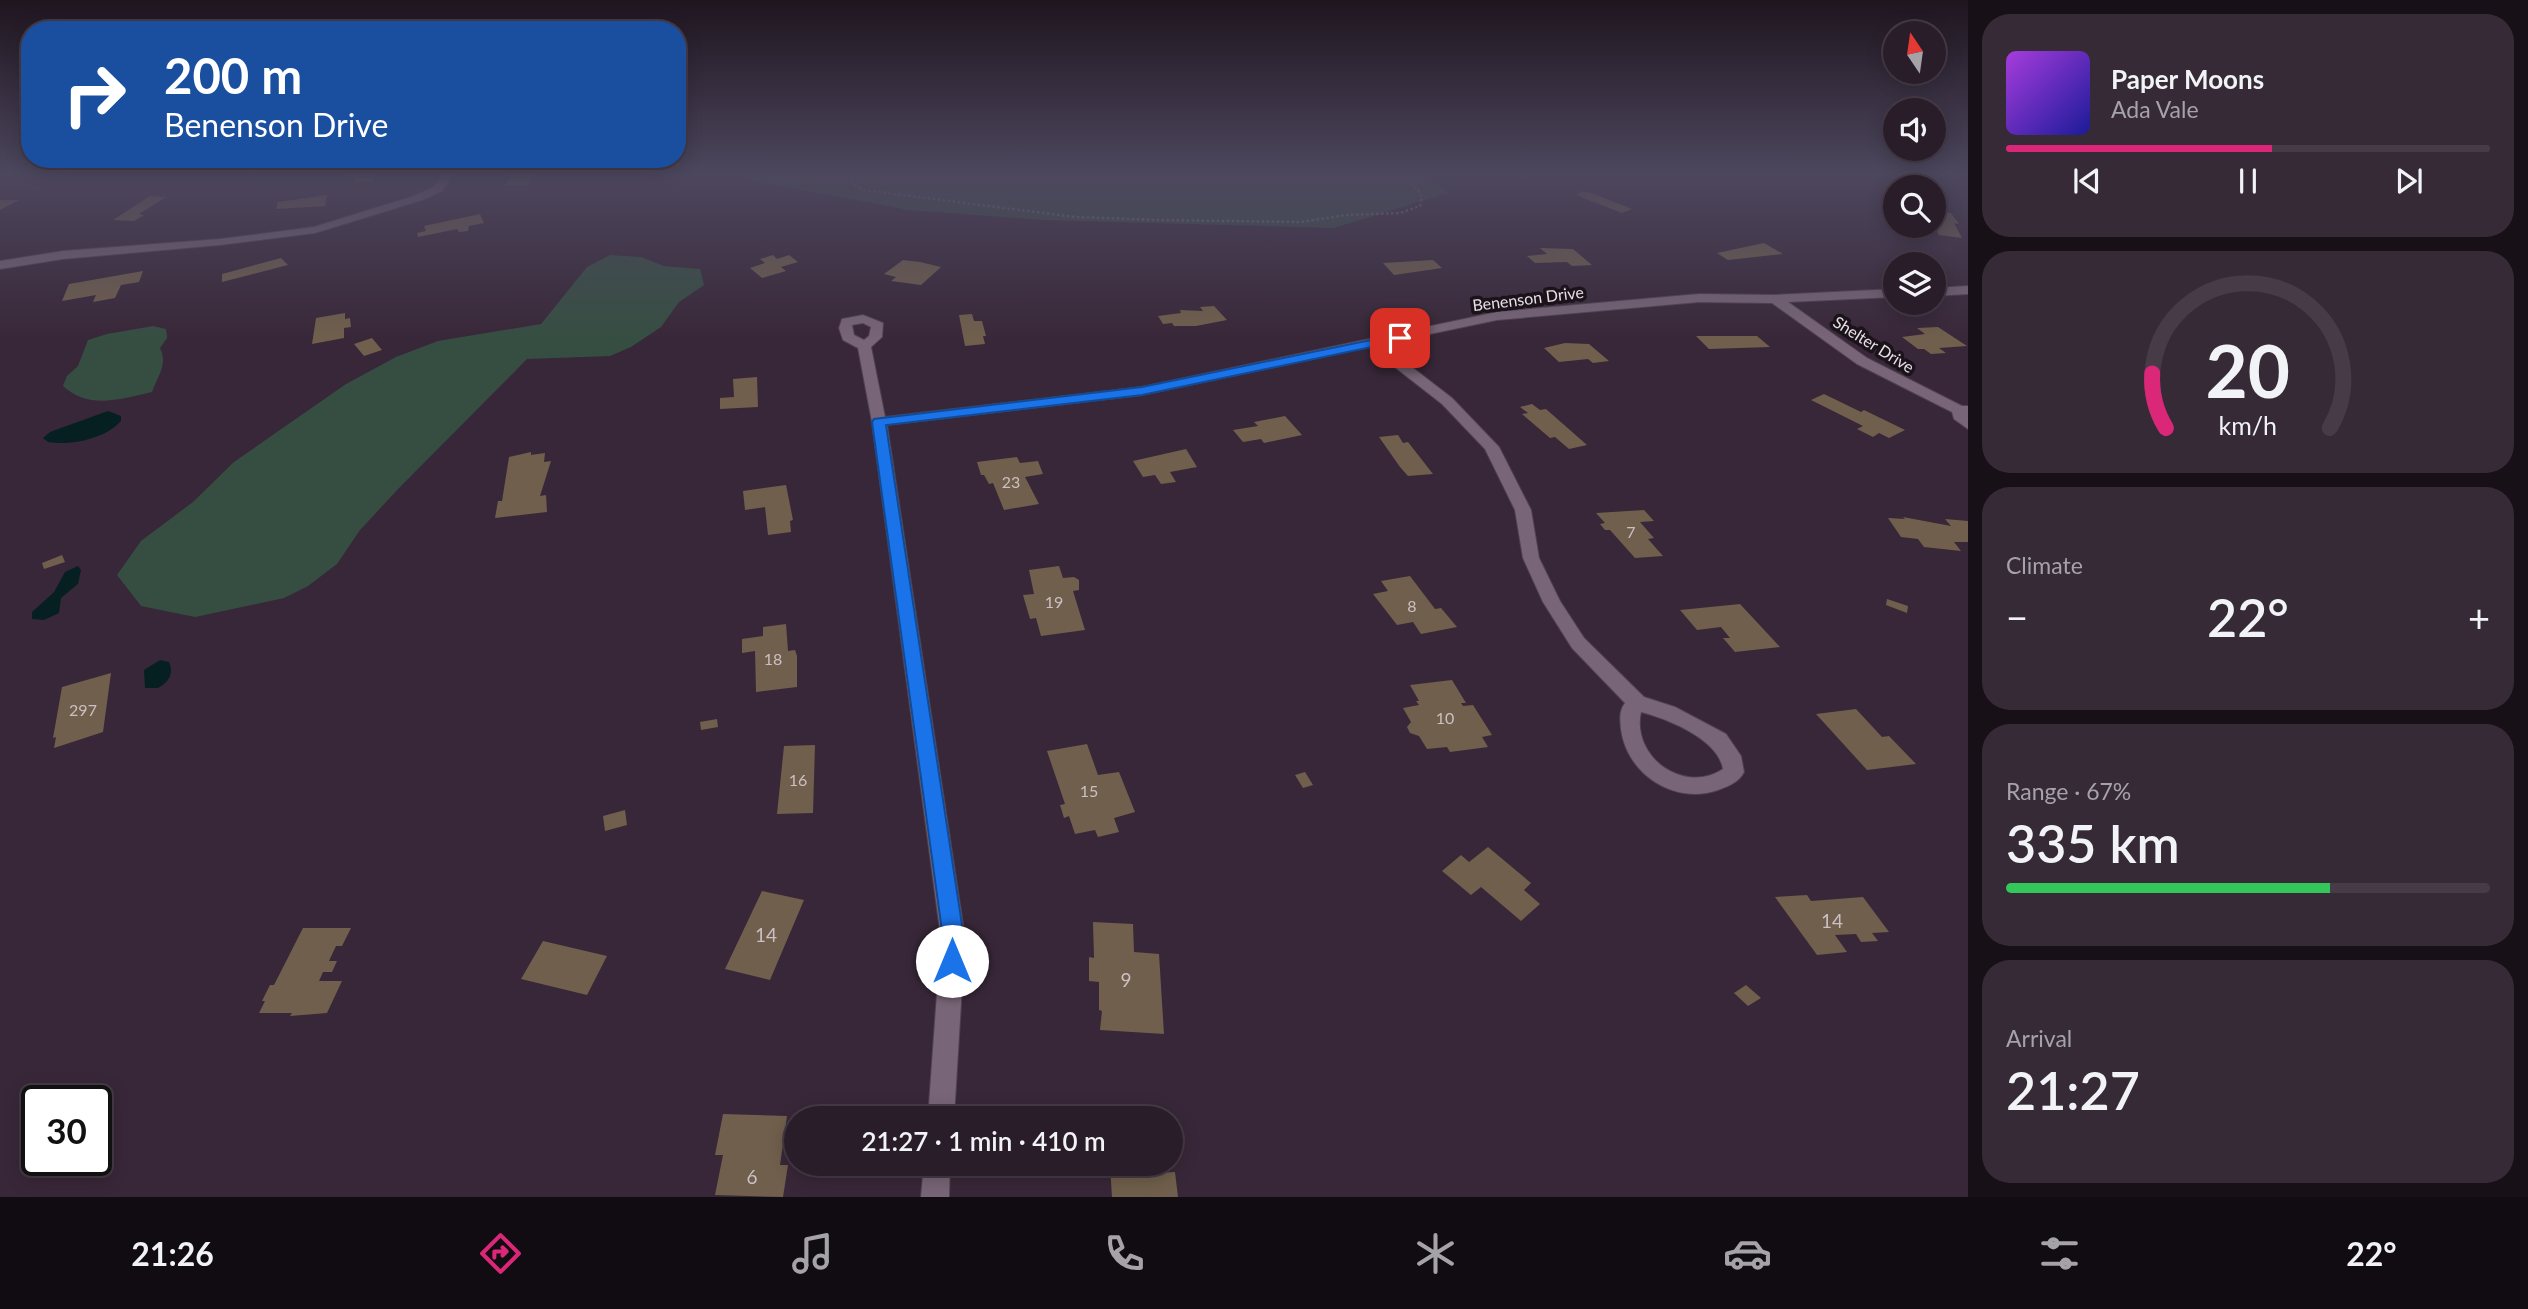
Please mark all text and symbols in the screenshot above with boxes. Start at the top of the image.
north arrow [1883,21,1946,84]
map controls [1883,21,1946,315]
text: 200 m [164,46,302,104]
icon: right [49,49,140,140]
text: Paper Moons [2111,63,2264,95]
text: Ada Vale [2111,95,2199,123]
button: sound [1883,98,1946,161]
text: Benenson Drive [164,105,388,144]
icon: previous [2068,162,2106,200]
icon: pause [2229,162,2267,200]
icon: next [2390,162,2428,200]
button: search [1883,175,1946,238]
button: layers [1883,252,1946,315]
street label: Benenson Drive [1471,282,1585,314]
pin [1370,308,1430,368]
street label: Shelter Drive [1830,312,1918,376]
icon: arrive [1381,319,1419,357]
text: 20 [2206,326,2290,414]
text: km/h [2219,410,2277,440]
house number: 23 [1002,472,1020,491]
house number: 7 [1626,522,1636,541]
text: Climate [2006,551,2083,579]
text: 22° [2207,586,2289,648]
house number: 19 [1045,592,1063,611]
text: − [2006,594,2028,640]
text: + [2468,594,2490,640]
house number: 8 [1407,596,1417,615]
house number: 18 [764,649,782,668]
house number: 297 [69,700,97,719]
house number: 10 [1436,708,1454,727]
house number: 16 [789,770,807,789]
text: Range · 67% [2006,777,2131,805]
house number: 15 [1080,781,1098,800]
text: 335 km [2006,812,2180,874]
house number: 14 [1821,909,1843,932]
house number: 14 [755,923,777,946]
position arrow [915,924,989,998]
house number: 9 [1120,968,1132,991]
text: Arrival [2006,1024,2072,1052]
text: 21:27 [2006,1059,2140,1121]
speed limit sign: 30 [21,1085,112,1176]
text: 21:27 · 1 min · 410 m [861,1125,1106,1157]
house number: 6 [746,1165,758,1188]
icon: directions [476,1229,525,1278]
icon: music [788,1229,837,1278]
icon: phone [1100,1229,1149,1278]
icon: climate [1411,1229,1460,1278]
icon: car [1723,1229,1772,1278]
icon: filters [2035,1229,2084,1278]
text: 21:26 [131,1234,214,1273]
text: 22° [2346,1234,2397,1273]

